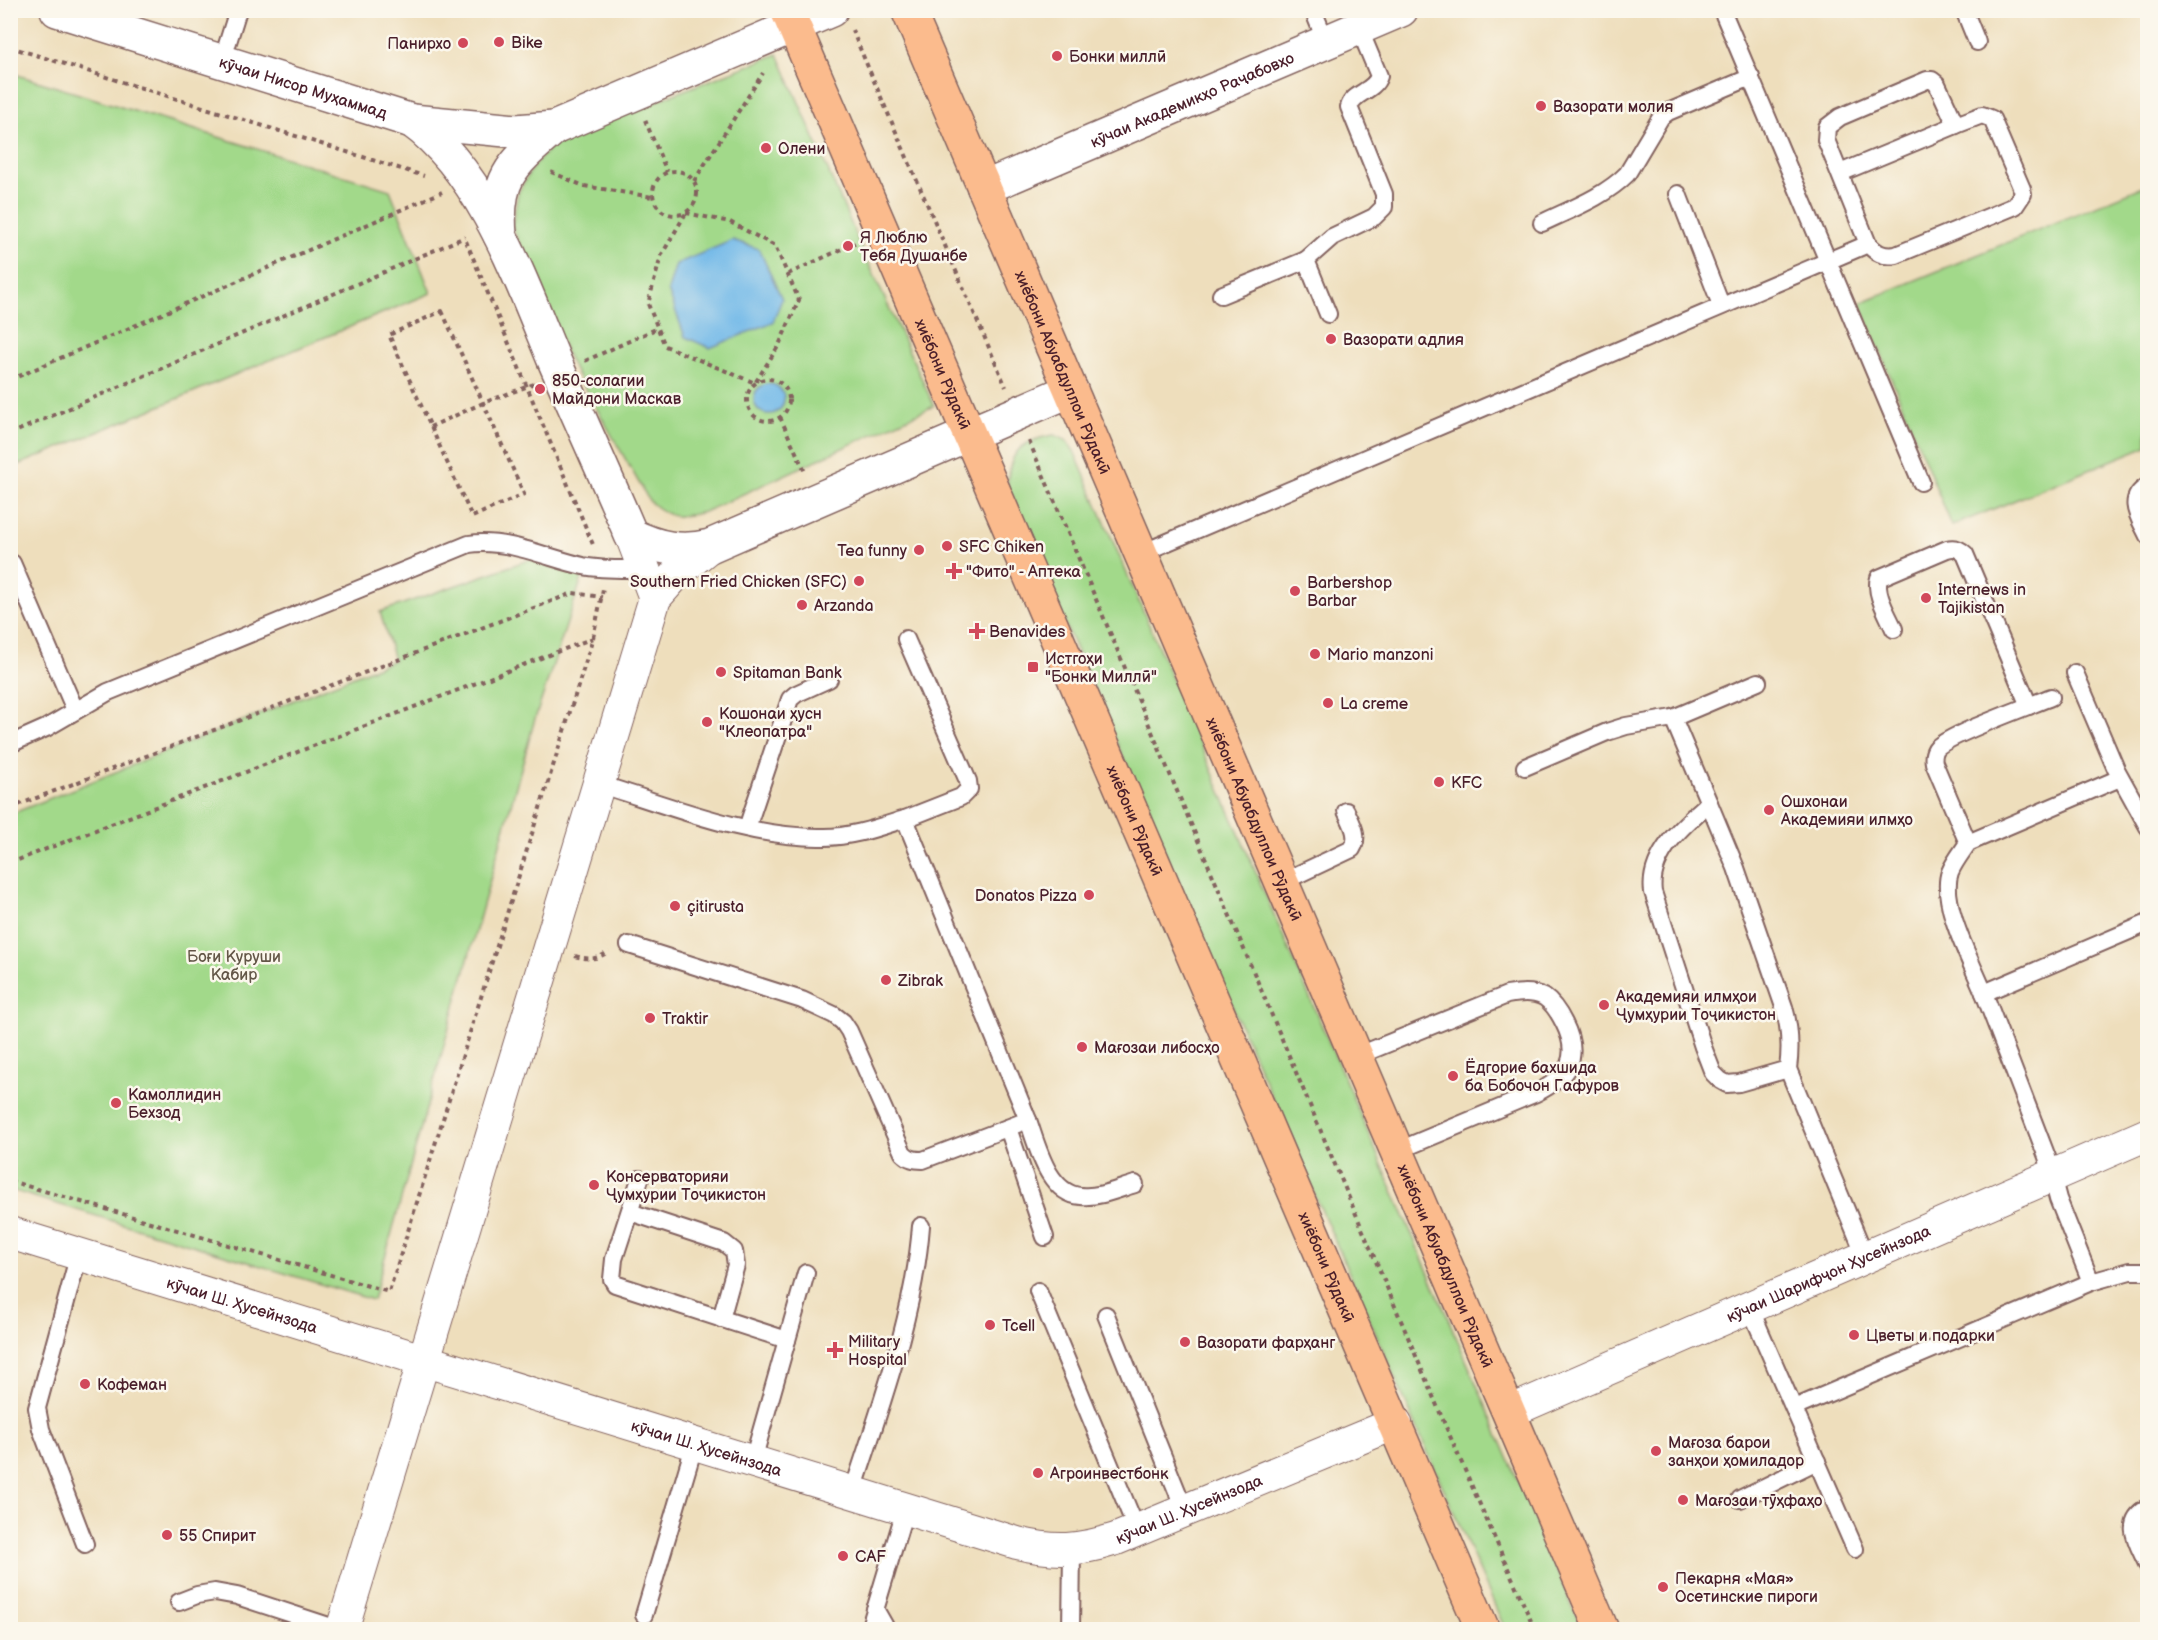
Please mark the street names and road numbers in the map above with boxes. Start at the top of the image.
street label: кӯчаи Академикҳо Раҷабовҳо [1088,49,1297,152]
street label: кӯчаи Нисор Муҳаммад [216,53,389,124]
street label: хиёбони Абуабдуллои Рӯдакӣ [1010,268,1114,477]
street label: хиёбони Рӯдакӣ [910,316,974,433]
street label: хиёбони Абуабдуллои Рӯдакӣ [1201,715,1305,924]
street label: хиёбони Рӯдакӣ [1102,763,1166,879]
street label: хиёбони Абуабдуллои Рӯдакӣ [1393,1162,1497,1371]
street label: хиёбони Рӯдакӣ [1293,1209,1358,1326]
street label: кӯчаи Шарифҷон Ҳусейнзода [1724,1222,1934,1327]
street label: кӯчаи Ш. Ҳусейнзода [164,1274,320,1338]
street label: кӯчаи Ш. Ҳусейнзода [629,1417,785,1481]
street label: кӯчаи Ш. Ҳусейнзода [1113,1471,1266,1549]

